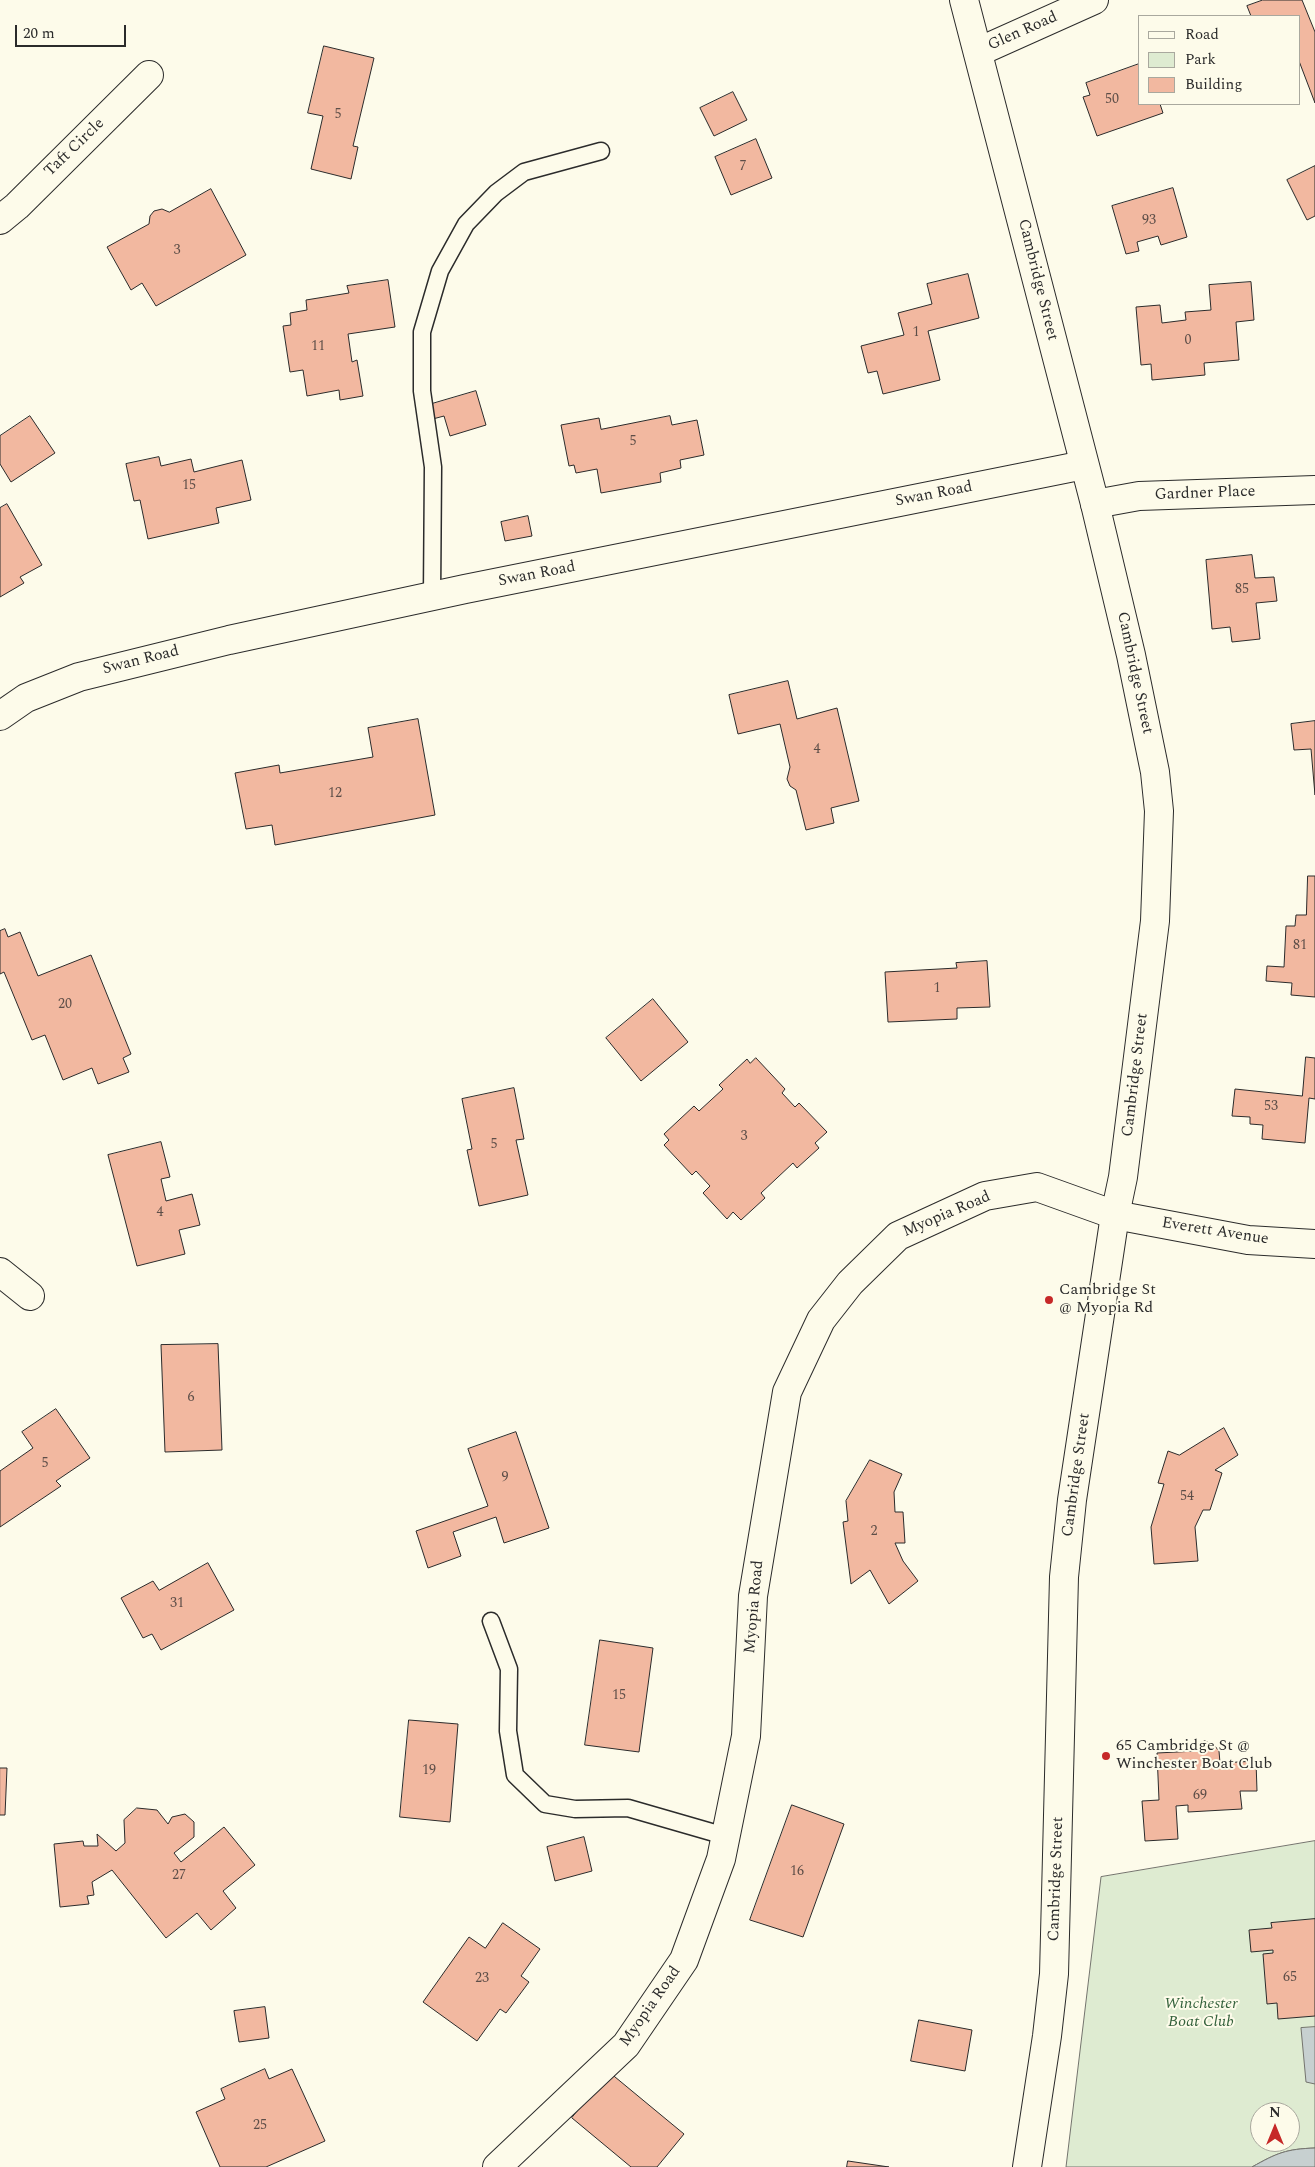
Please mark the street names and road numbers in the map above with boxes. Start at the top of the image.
street label: Glen Road [985,8,1061,56]
street label: Taft Circle [41,115,109,181]
street label: Cambridge Street [1013,217,1061,343]
street label: Swan Road [894,478,974,512]
street label: Gardner Place [1154,483,1256,505]
street label: Swan Road [497,558,577,592]
street label: Cambridge Street [1112,610,1156,736]
street label: Swan Road [101,642,181,680]
street label: Cambridge Street [1119,1012,1153,1138]
street label: Myopia Road [900,1188,994,1242]
street label: Everett Avenue [1160,1214,1270,1250]
street label: Cambridge Street [1059,1412,1095,1538]
street label: Myopia Road [741,1560,769,1654]
street label: Cambridge Street [1045,1816,1069,1942]
street label: Myopia Road [616,1963,686,2051]

